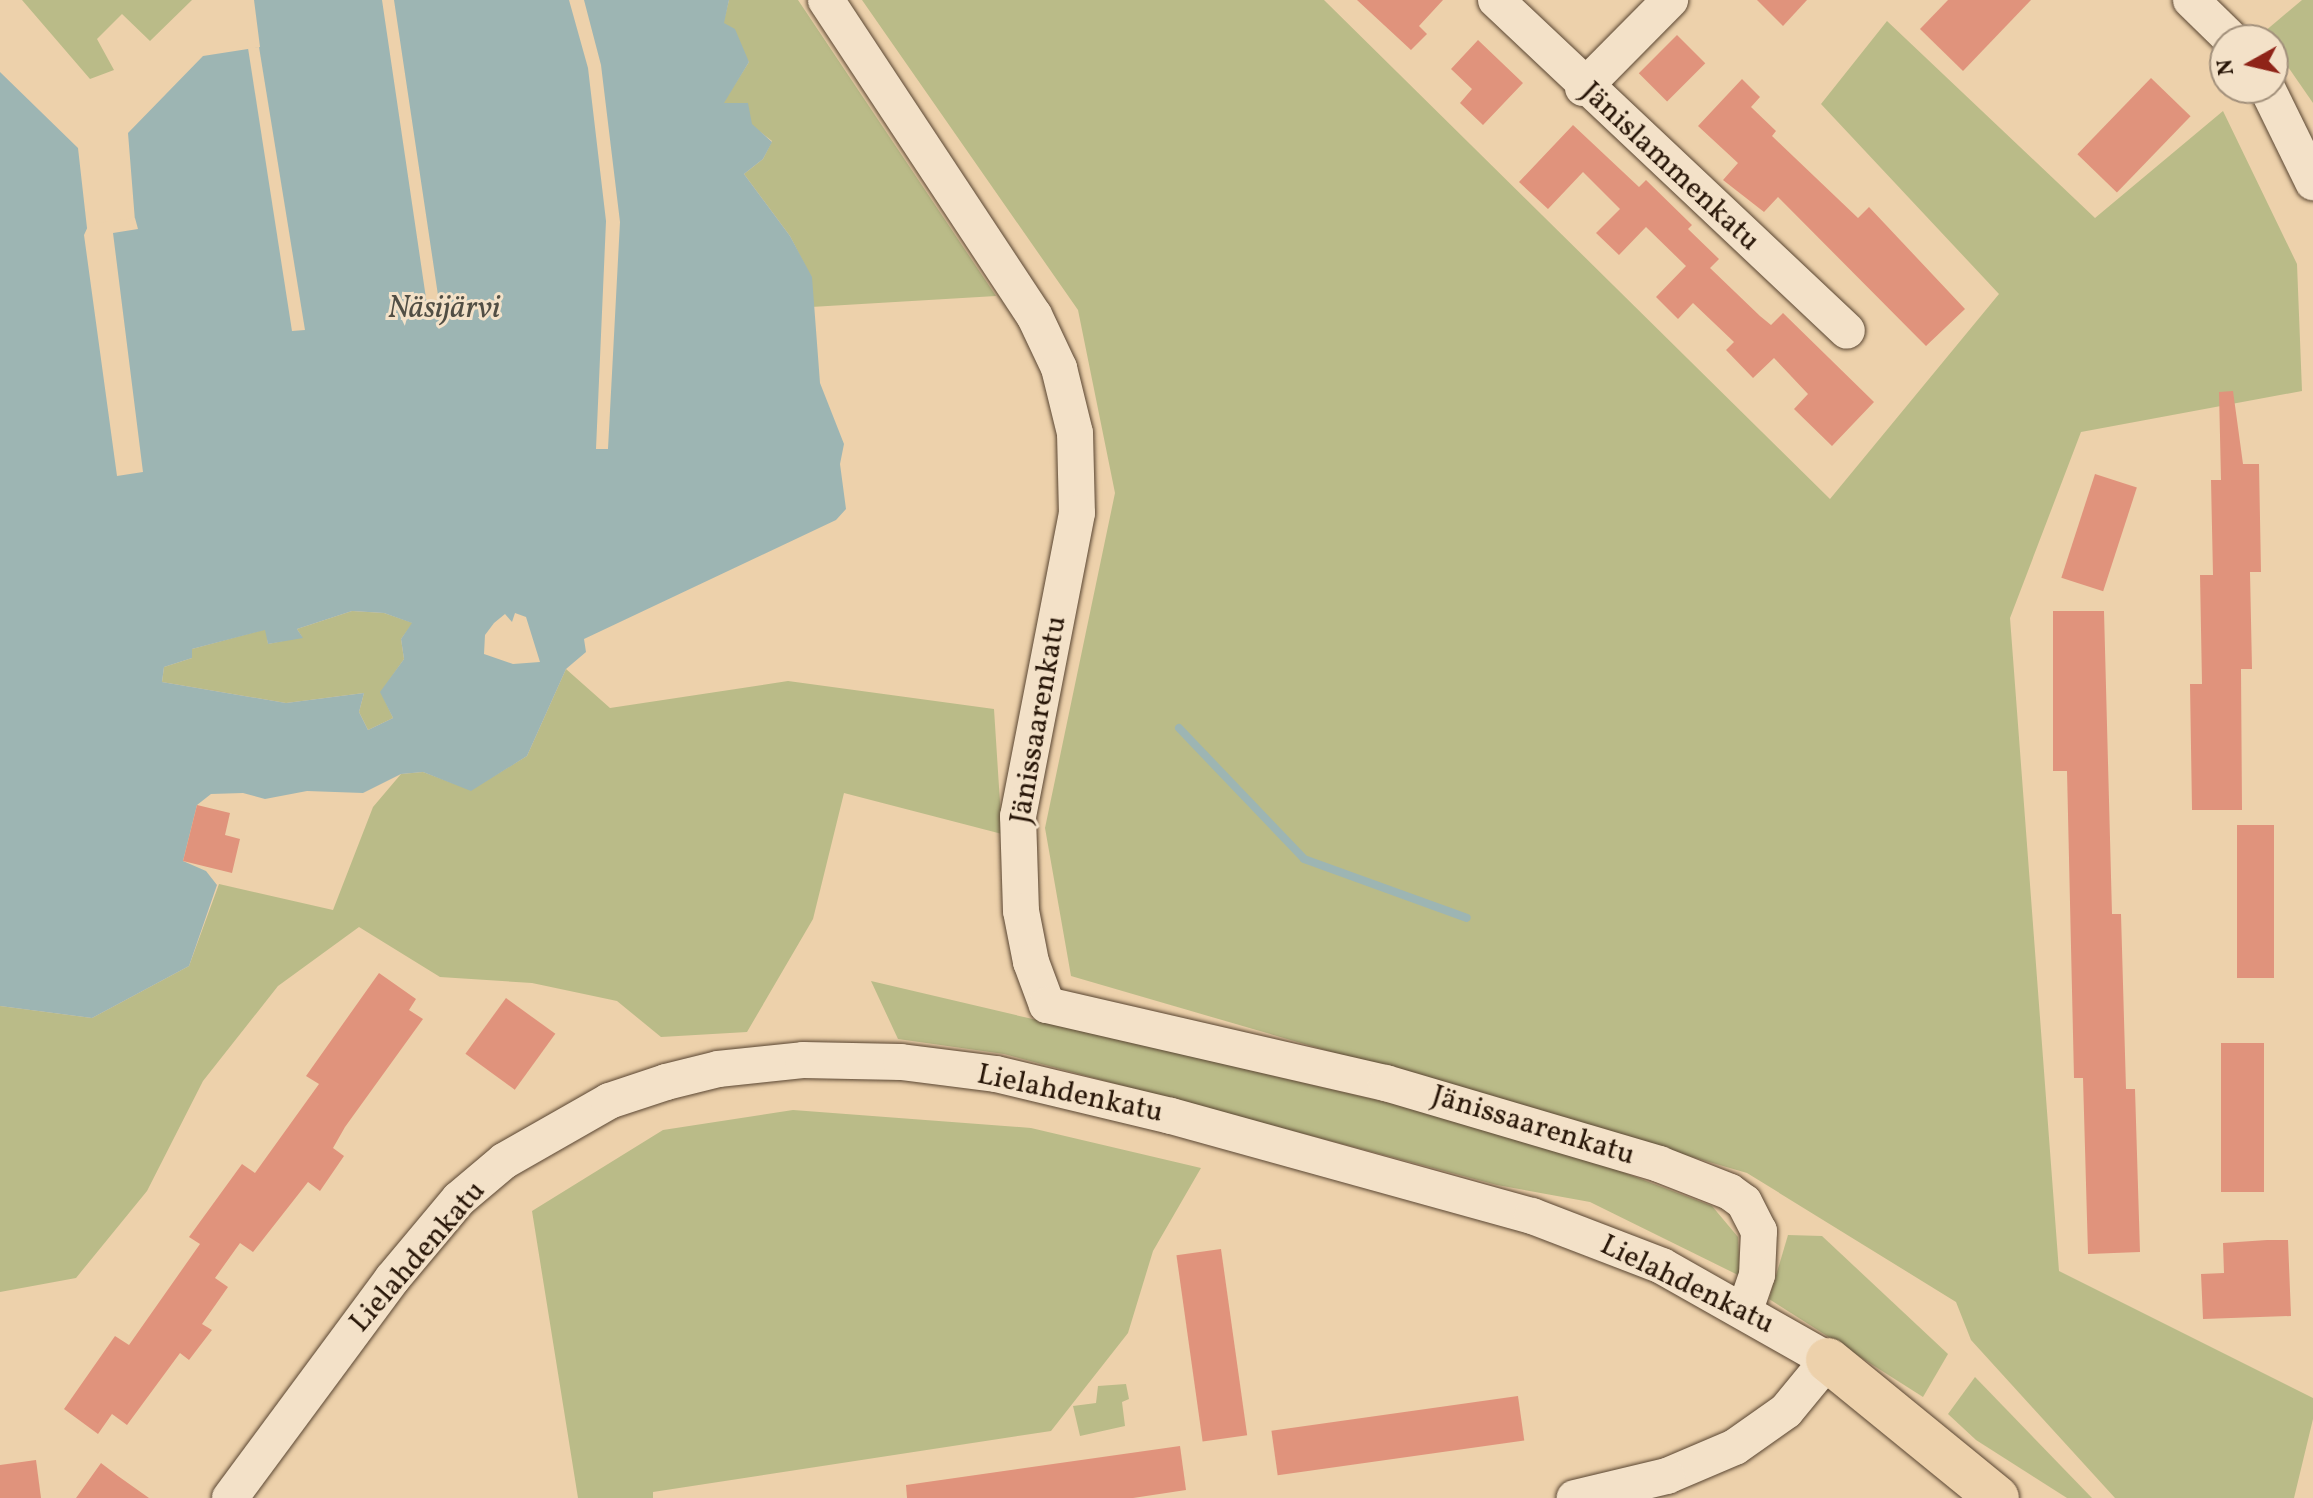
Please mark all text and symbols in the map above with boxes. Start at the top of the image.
north arrow [2209,24,2289,104]
text: N [2210,57,2243,77]
street label: Jänislammenkatu [1573,75,1767,259]
water label: Näsijärvi [388,290,500,328]
street label: Jänissaarenkatu [1003,613,1075,827]
street label: Lielahdenkatu [974,1057,1166,1131]
street label: Jänissaarenkatu [1427,1078,1639,1174]
street label: Lielahdenkatu [342,1174,494,1340]
street label: Lielahdenkatu [1594,1227,1780,1343]

